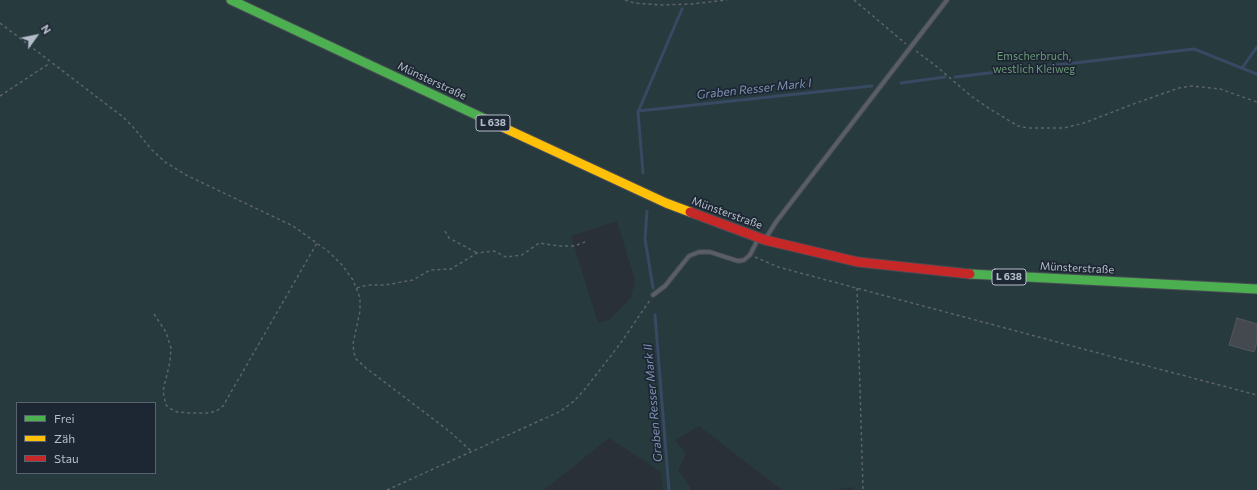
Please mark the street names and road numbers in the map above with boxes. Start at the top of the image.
street label: Münsterstraße [396,59,468,103]
road number: L 638 [476,115,510,131]
street label: Münsterstraße [690,194,764,232]
street label: Münsterstraße [1040,259,1114,277]
road number: L 638 [992,269,1026,285]

